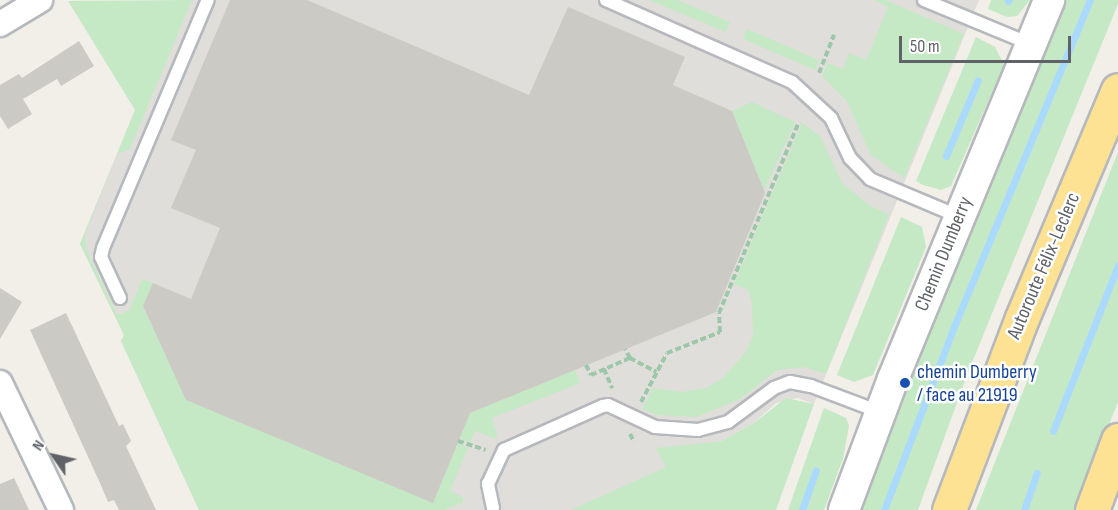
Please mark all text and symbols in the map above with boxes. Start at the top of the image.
scale bar [902,24,1074,62]
text: 50 m [910,36,940,57]
street label: Autoroute Félix-Leclerc [1002,189,1086,343]
street label: Chemin Dumberry [910,193,978,315]
place label: chemin Dumberry / face au 21919 [917,360,1037,407]
marker: chemin Dumberry / face au 21919 [898,376,912,390]
north arrow [24,426,84,486]
text: N [28,437,49,455]

